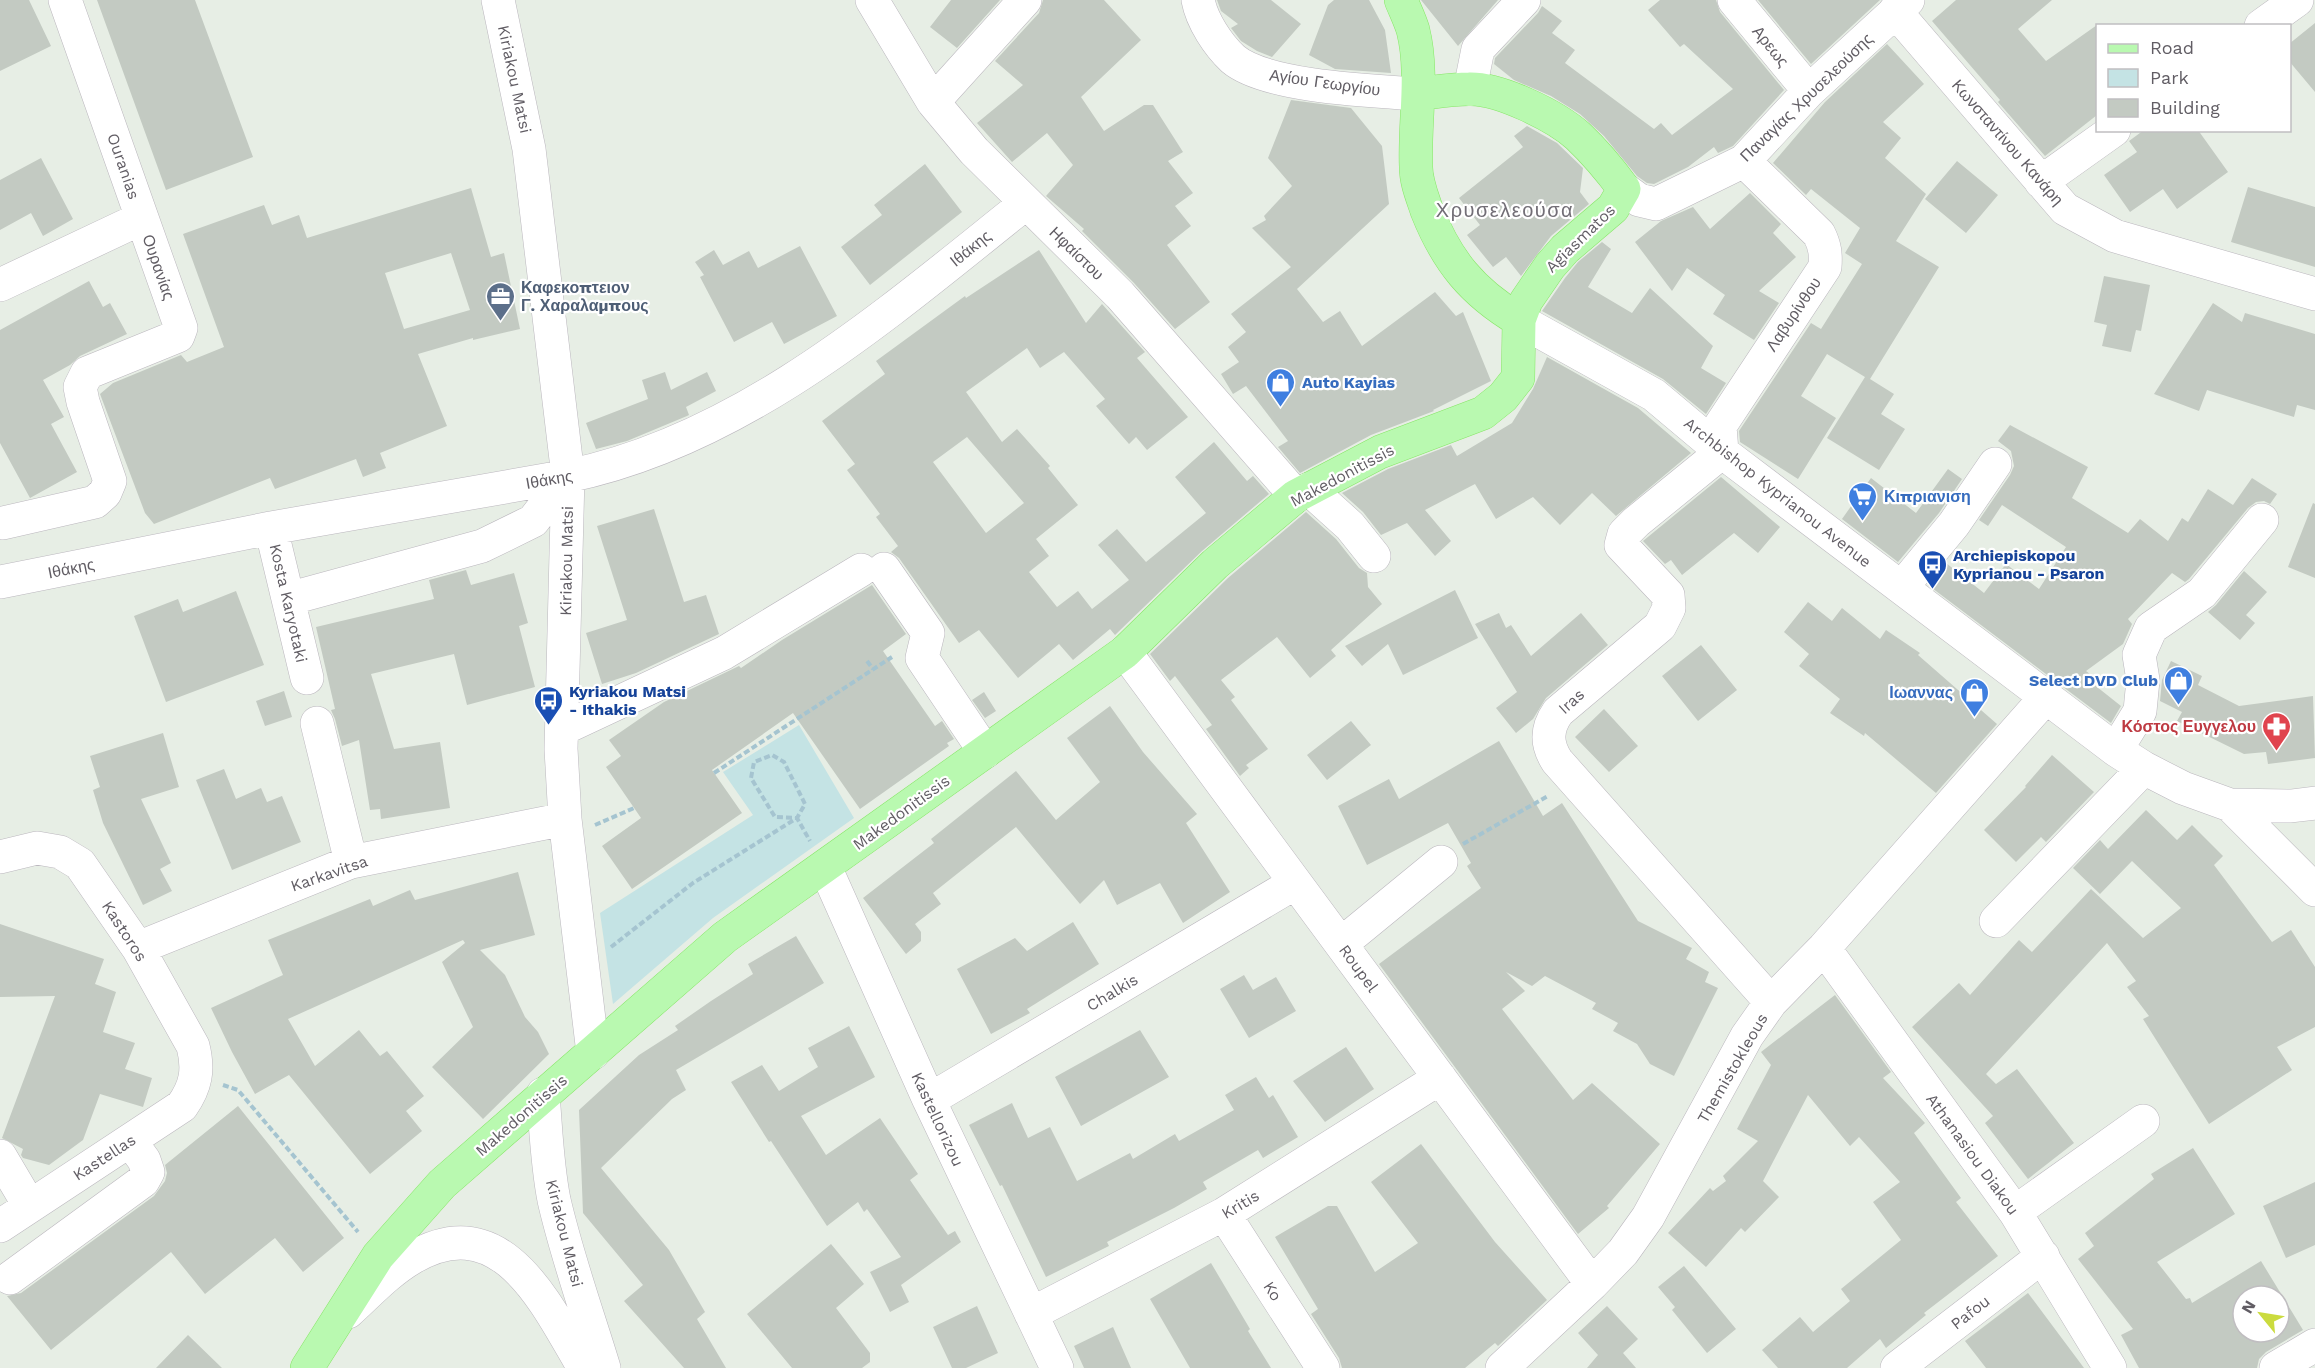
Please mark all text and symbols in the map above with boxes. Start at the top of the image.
street label: Αρεως [1748,22,1793,71]
street label: Kiriakou Matsi [494,23,535,135]
legend [2096,24,2291,132]
street label: Παναγίας Χρυσελεούσης [1736,29,1877,166]
text: Road [2150,37,2194,58]
street label: Αγίου Γεωργίου [1268,65,1382,100]
text: Park [2150,67,2189,88]
street label: Κωνσταντίνου Κανάρη [1948,76,2067,209]
text: Building [2150,97,2220,118]
street label: Ouranias [103,131,144,202]
district label: Χρυσελεούσα [1436,198,1574,222]
street label: Agiasmatos [1542,200,1619,276]
street label: Ηφαίστου [1045,223,1108,284]
street label: Ιθάκης [946,226,995,271]
street label: Ουρανίας [138,232,179,303]
street label: Λαβυρίνθου [1762,274,1825,355]
place label: Καφεκοπτειον Γ. Χαραλαμπους [521,278,649,315]
office icon: Καφεκοπτειον Γ. Χαραλαμπους [484,280,516,322]
shop icon: Auto Kayias [1265,366,1297,408]
place label: Auto Kayias [1302,373,1396,392]
street label: Archbishop Kyprianou Avenue [1680,413,1875,571]
street label: Makedonitissis [1287,440,1397,511]
street label: Ιθάκης [524,466,574,493]
supermarket icon: Κιπριανιση [1847,480,1879,522]
place label: Κιπριανιση [1884,487,1971,506]
street label: Kiriakou Matsi [556,506,577,616]
street label: Kosta Karyotaki [266,542,311,664]
place label: Archiepiskopou Kyprianou - Psaron [1953,546,2104,583]
bus stop icon: Archiepiskopou Kyprianou - Psaron [1916,548,1948,590]
street label: Ιθάκης [46,555,96,582]
shop icon: Select DVD Club [2163,664,2195,706]
place label: Select DVD Club [2029,671,2158,690]
shop icon: Ιωαννας [1958,676,1990,718]
place label: Kyriakou Matsi - Ithakis [569,682,686,719]
place label: Ιωαννας [1889,683,1953,702]
bus stop icon: Kyriakou Matsi - Ithakis [532,684,564,726]
street label: Iras [1554,685,1588,718]
pharmacy icon: Κόστος Ευγγελου [2261,710,2293,752]
place label: Κόστος Ευγγελου [2122,717,2256,736]
street label: Makedonitissis [849,771,953,854]
street label: Karkavitsa [288,851,370,896]
street label: Kastoros [98,897,151,965]
street label: Roupel [1335,941,1382,996]
street label: Chalkis [1083,970,1141,1015]
street label: Themistokleous [1693,1010,1772,1127]
street label: Kastellorizou [907,1069,968,1169]
street label: Makedonitissis [472,1070,571,1160]
street label: Athanasiou Diakou [1922,1090,2023,1219]
street label: Kastellas [69,1130,139,1185]
street label: Kiriakou Matsi [542,1177,587,1289]
street label: Kritis [1218,1186,1263,1223]
street label: Ko [1259,1278,1286,1305]
north arrow [2231,1284,2291,1344]
street label: Pafou [1947,1291,1994,1334]
text: N [2237,1297,2260,1317]

